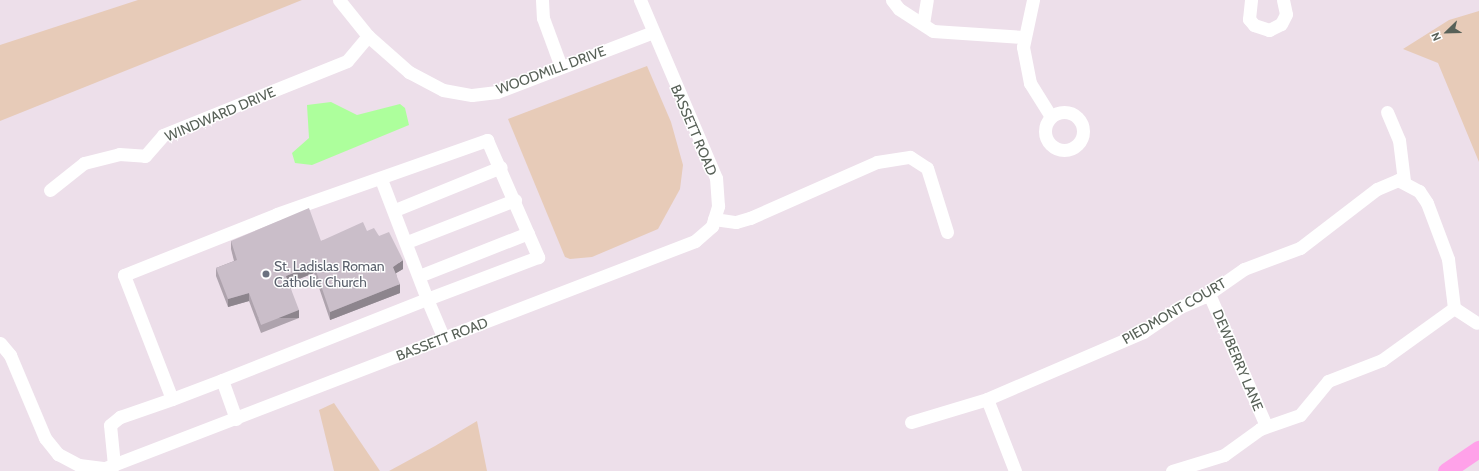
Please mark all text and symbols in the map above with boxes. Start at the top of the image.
north arrow [1427,12,1467,52]
text: N [1428,30,1444,43]
street label: WOODMILL DRIVE [494,42,608,98]
street label: BASSETT ROAD [667,82,721,178]
street label: WINDWARD DRIVE [162,83,278,145]
place label: St. Ladislas Roman Catholic Church [274,258,385,290]
marker: St. Ladislas Roman Catholic Church [261,269,271,279]
street label: PIEDMONT COURT [1119,274,1229,348]
street label: DEWBERRY LANE [1209,307,1267,413]
street label: BASSETT ROAD [394,314,490,364]

